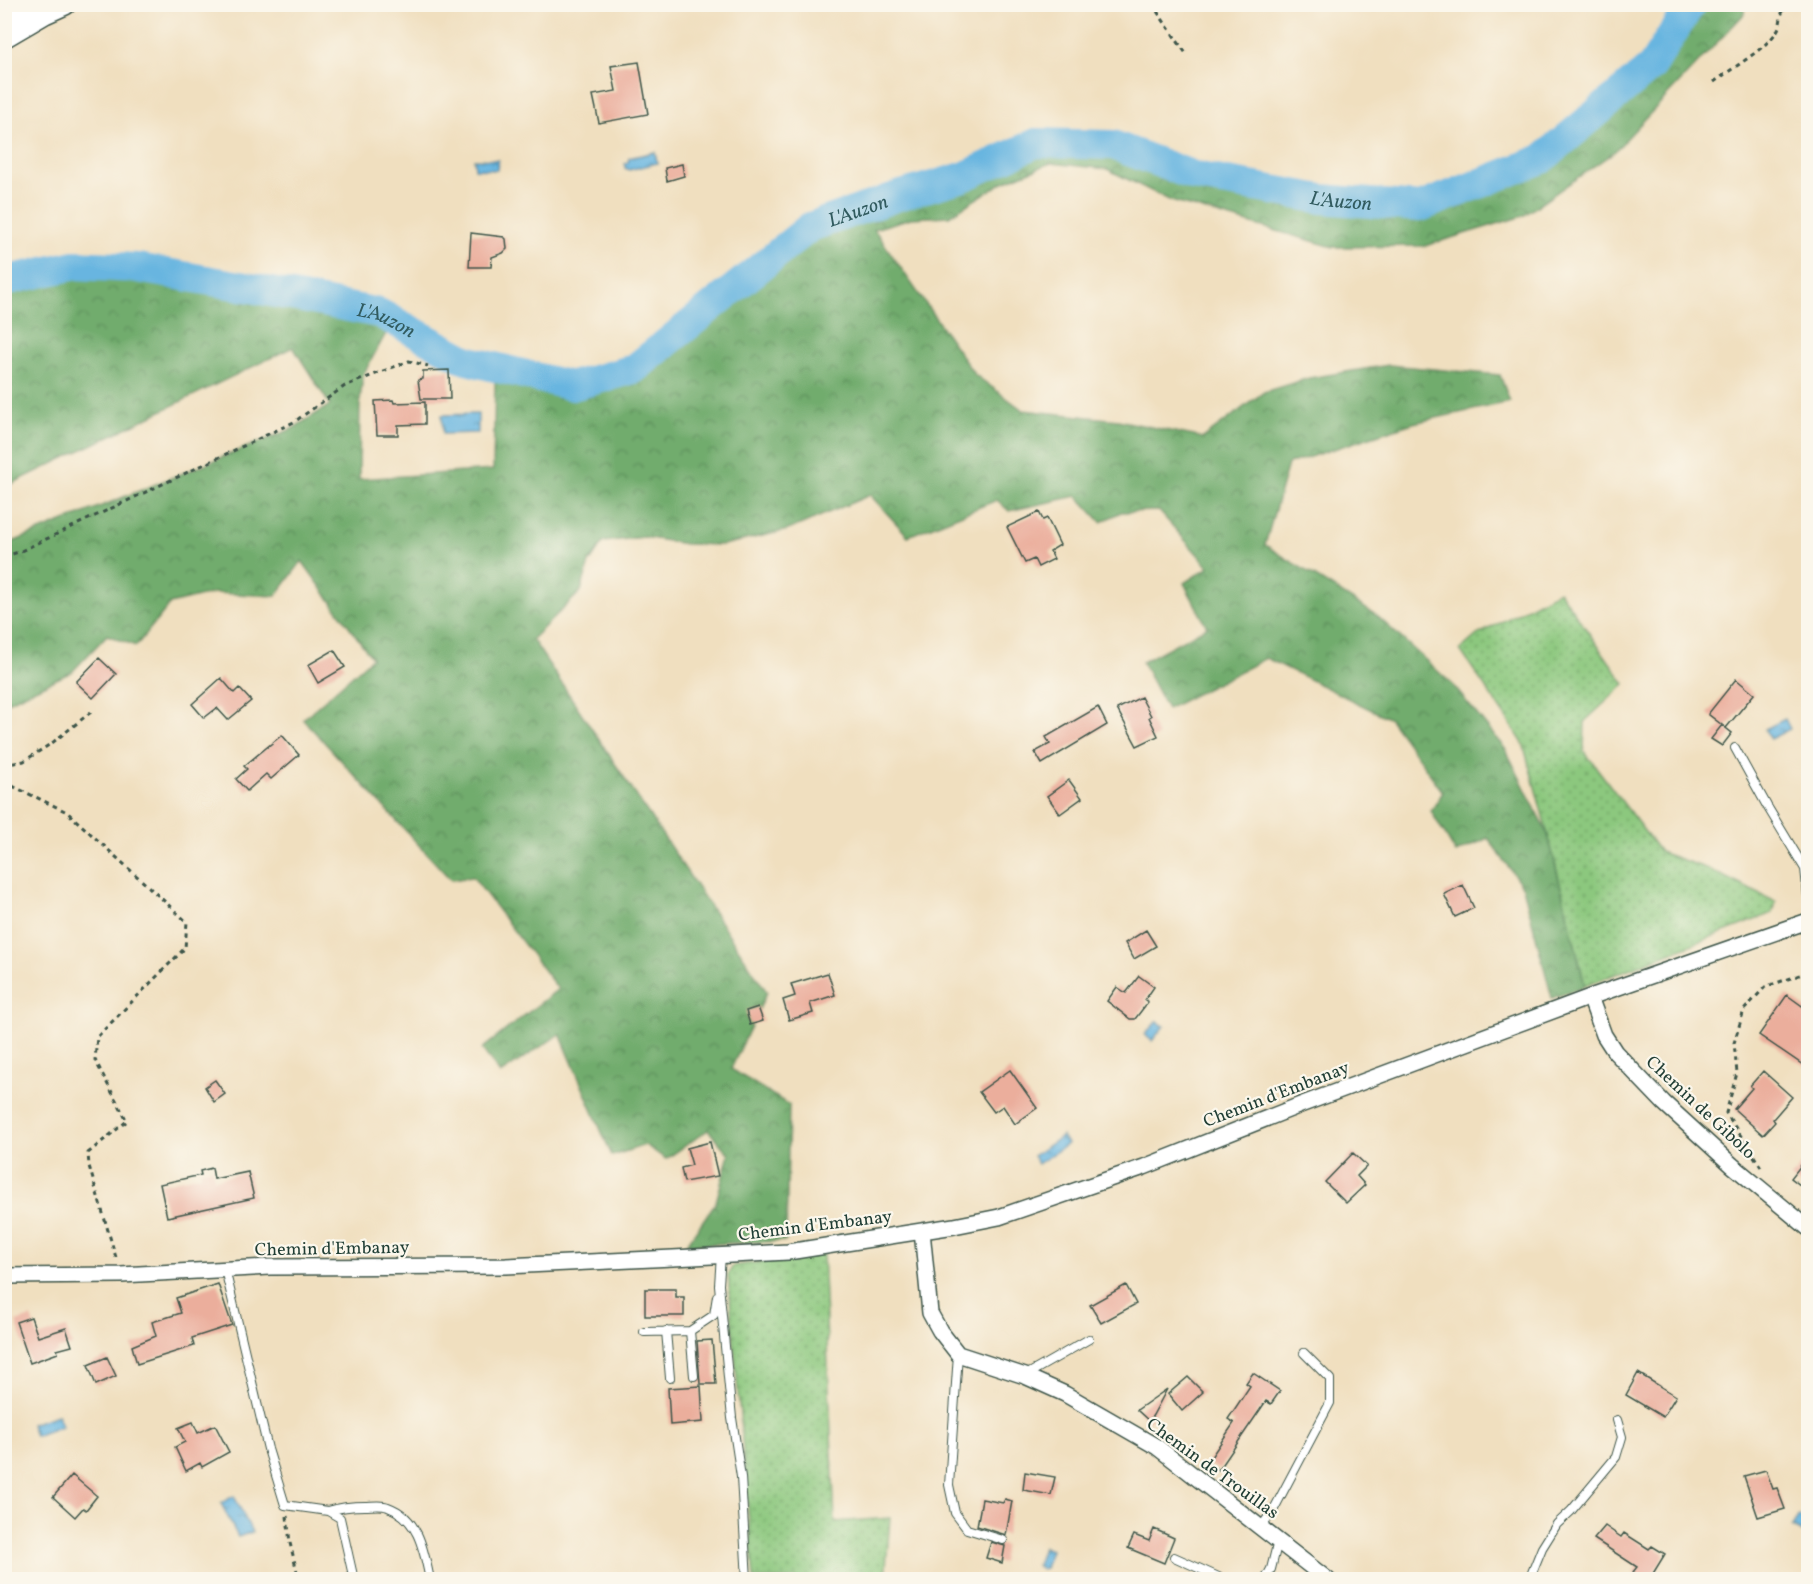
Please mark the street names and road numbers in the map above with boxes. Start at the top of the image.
street label: Chemin de Gibolo [1640,1051,1760,1166]
street label: Chemin d'Embanay [1200,1056,1353,1135]
street label: Chemin d'Embanay [737,1205,894,1248]
street label: Chemin d'Embanay [254,1236,410,1263]
street label: Chemin de Trouillas [1141,1413,1284,1526]

